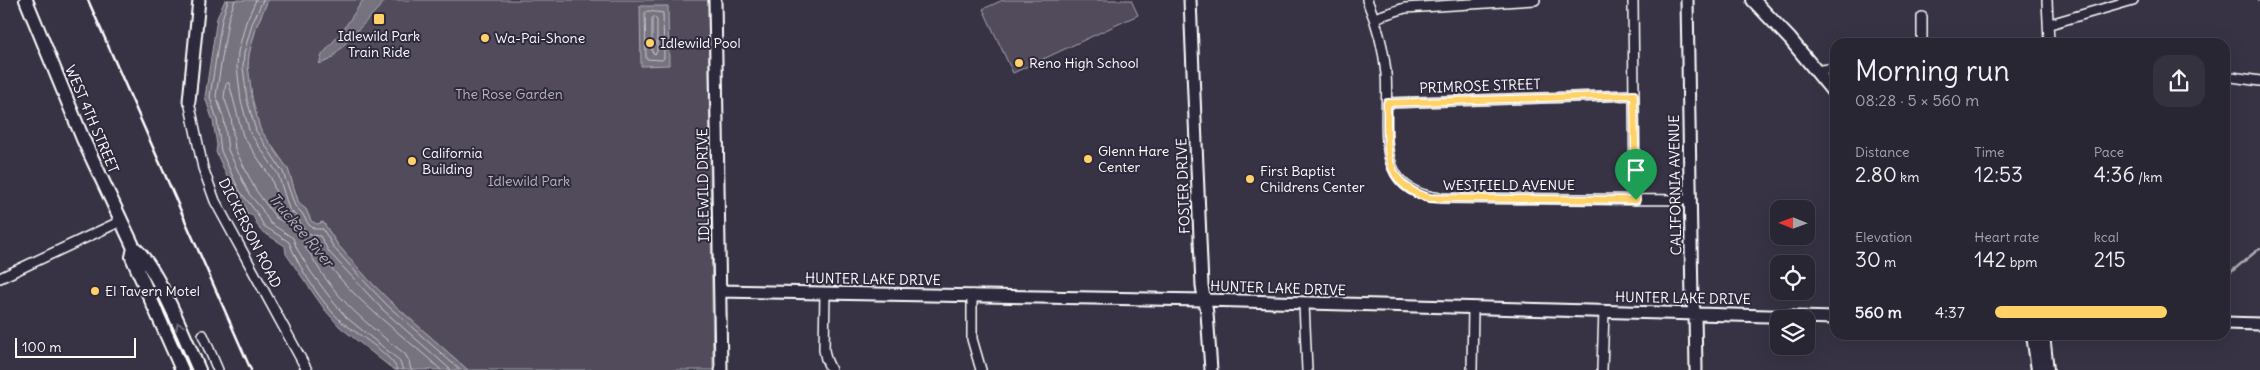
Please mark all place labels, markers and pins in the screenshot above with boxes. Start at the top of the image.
marker: Idlewild Park Train Ride [372,12,386,26]
place label: Idlewild Park Train Ride [338,27,420,61]
place label: Wa-Pai-Shone [495,29,585,47]
marker: Wa-Pai-Shone [479,32,491,44]
place label: Idlewild Pool [660,34,741,52]
marker: Idlewild Pool [644,37,656,49]
place label: Reno High School [1029,54,1139,72]
marker: Reno High School [1013,57,1025,69]
place label: Glenn Hare Center [1098,142,1169,176]
place label: California Building [422,144,483,178]
pin [1615,149,1657,200]
marker: Glenn Hare Center [1082,153,1094,165]
marker: California Building [406,155,418,167]
place label: First Baptist Childrens Center [1260,162,1365,196]
marker: First Baptist Childrens Center [1244,173,1256,185]
place label: El Tavern Motel [105,282,200,300]
marker: El Tavern Motel [89,285,101,297]

